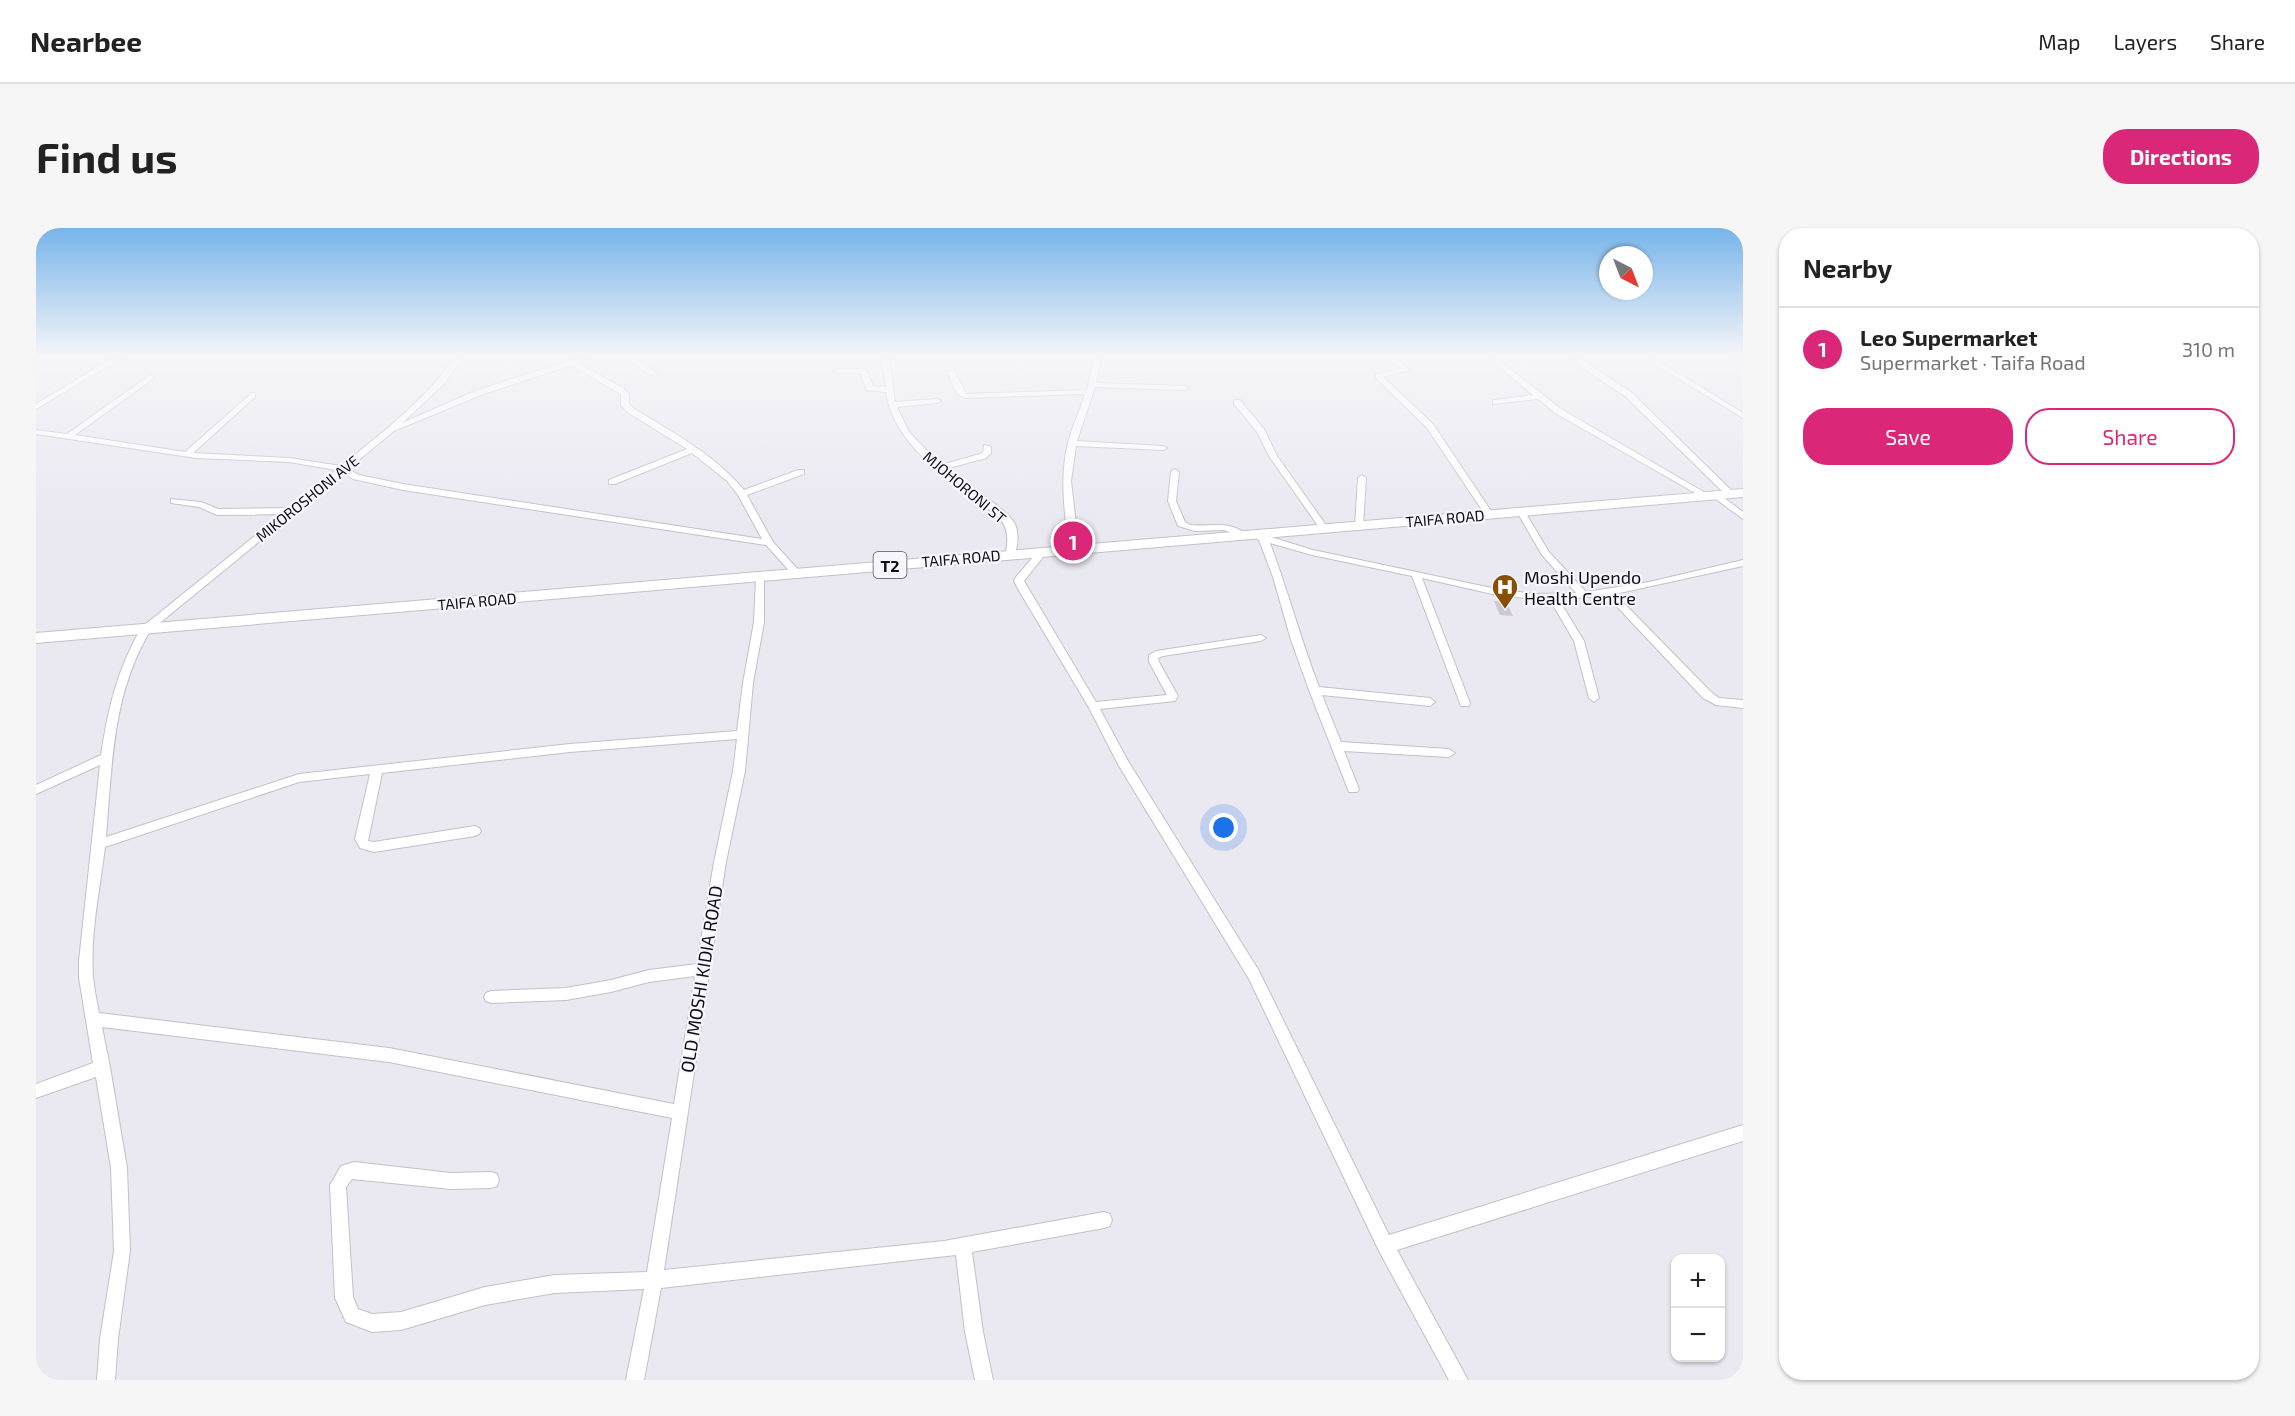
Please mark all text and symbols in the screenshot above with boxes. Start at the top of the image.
text: Nearbee [30,24,142,58]
text: Map [2038,29,2080,54]
text: Layers [2113,29,2177,54]
text: Share [2210,29,2265,54]
button: Directions [2103,129,2259,184]
text: Find us [36,131,178,181]
north arrow [1599,246,1653,300]
text: Nearby [1803,252,1892,283]
text: Leo Supermarket [1860,324,2038,350]
text: 1 [1818,337,1827,361]
text: 310 m [2182,337,2235,361]
text: Supermarket · Taifa Road [1860,350,2086,374]
button: Save [1803,408,2013,465]
button: Share [2025,408,2235,465]
street label: MJOHORONI ST [920,447,1010,527]
street label: MIKOROSHONI AVE [252,451,362,545]
street label: TAIFA ROAD [1405,506,1485,530]
pin: 1 [1054,518,1092,564]
street label: TAIFA ROAD [921,546,1001,570]
road number: T2 [874,552,906,578]
place label: Moshi Upendo Health Centre [1524,566,1641,609]
hospital icon: Moshi Upendo Health Centre [1490,572,1520,610]
street label: TAIFA ROAD [437,589,517,613]
your location [1209,813,1238,842]
street label: OLD MOSHI KIDIA ROAD [675,884,727,1074]
map controls [1671,1254,1725,1362]
button: + [1671,1254,1725,1308]
button: − [1671,1308,1725,1362]

